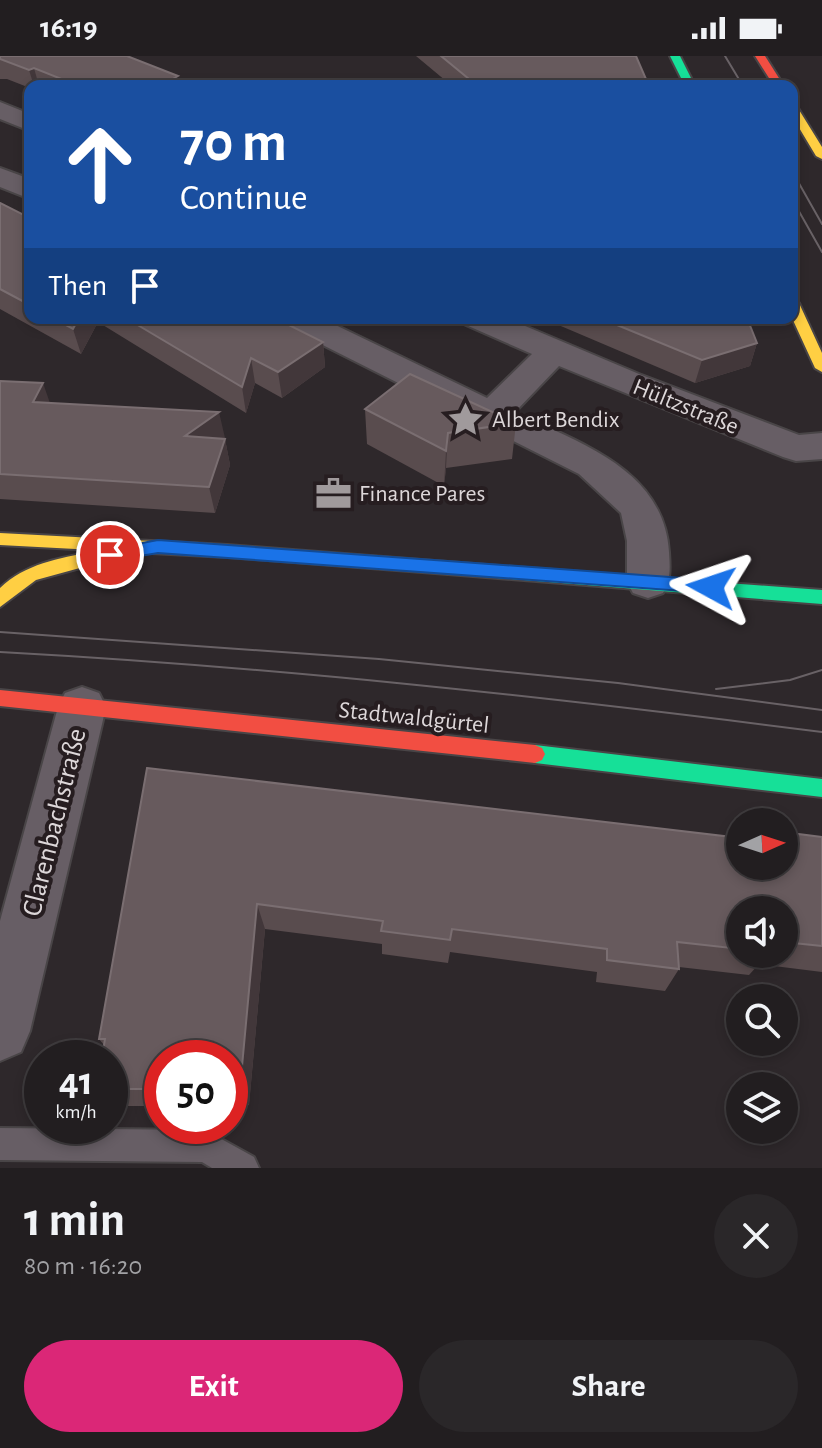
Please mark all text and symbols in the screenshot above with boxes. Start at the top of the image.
text: 16:19 [40,13,97,43]
icon: ahead [48,112,152,216]
text: 70 m [180,115,287,171]
text: Continue [180,180,308,216]
icon: arrive [123,264,167,308]
text: Then [48,271,107,301]
street label: Hültzstraße [629,375,742,439]
place icon: Albert Bendix [447,400,485,438]
place label: Albert Bendix [492,408,620,432]
office icon: Finance Pares [314,474,352,512]
place label: Finance Pares [359,482,485,506]
pin [76,521,144,589]
icon: arrive [88,533,132,577]
position arrow [669,545,753,629]
street label: Stadtwaldgürtel [337,698,490,738]
street label: Clarenbachstraße [18,726,92,919]
north arrow [726,808,798,880]
map controls [726,808,798,1144]
button: sound [726,896,798,968]
button: search [726,984,798,1056]
speed limit sign: 50 [144,1040,248,1144]
text: 41 [59,1062,93,1102]
button: layers [726,1072,798,1144]
text: km/h [55,1102,97,1122]
button: close [714,1194,798,1278]
text: 1 min [24,1197,125,1245]
text: 80 m · 16:20 [24,1253,142,1279]
button: Exit [24,1340,403,1432]
button: Share [419,1340,798,1432]

